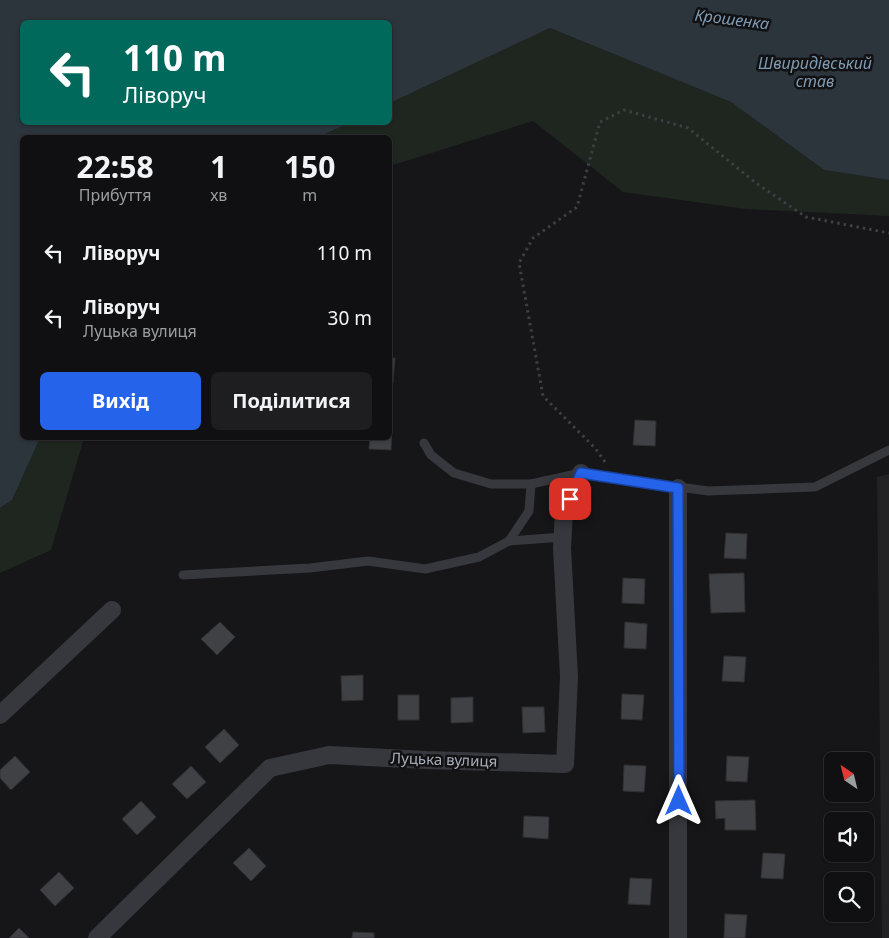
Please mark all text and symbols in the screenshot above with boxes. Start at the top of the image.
water label: Крошенка [694,4,770,34]
text: 110 m [123,34,226,81]
icon: left [40,40,105,105]
water label: Швиридівський став [758,52,872,92]
text: Ліворуч [123,79,206,109]
text: 22:58 [77,146,154,187]
text: 1 [210,146,227,187]
text: 150 [284,146,335,187]
text: Прибуття [79,184,151,206]
text: хв [210,184,227,206]
text: m [302,184,317,206]
icon: left [40,239,68,267]
text: Ліворуч [83,240,160,266]
text: 110 m [317,240,372,266]
text: Ліворуч [83,294,160,320]
icon: left [40,304,68,332]
text: 30 m [328,305,372,331]
text: Луцька вулиця [83,320,197,342]
button: Вихід [40,372,201,430]
button: Поділитися [211,372,372,430]
pin [549,478,591,520]
icon: arrive [556,485,584,513]
street label: Луцька вулиця [390,747,498,771]
north arrow [824,752,874,802]
map controls [824,752,874,922]
position arrow [652,774,704,826]
button: sound [824,812,874,862]
button: search [824,872,874,922]

